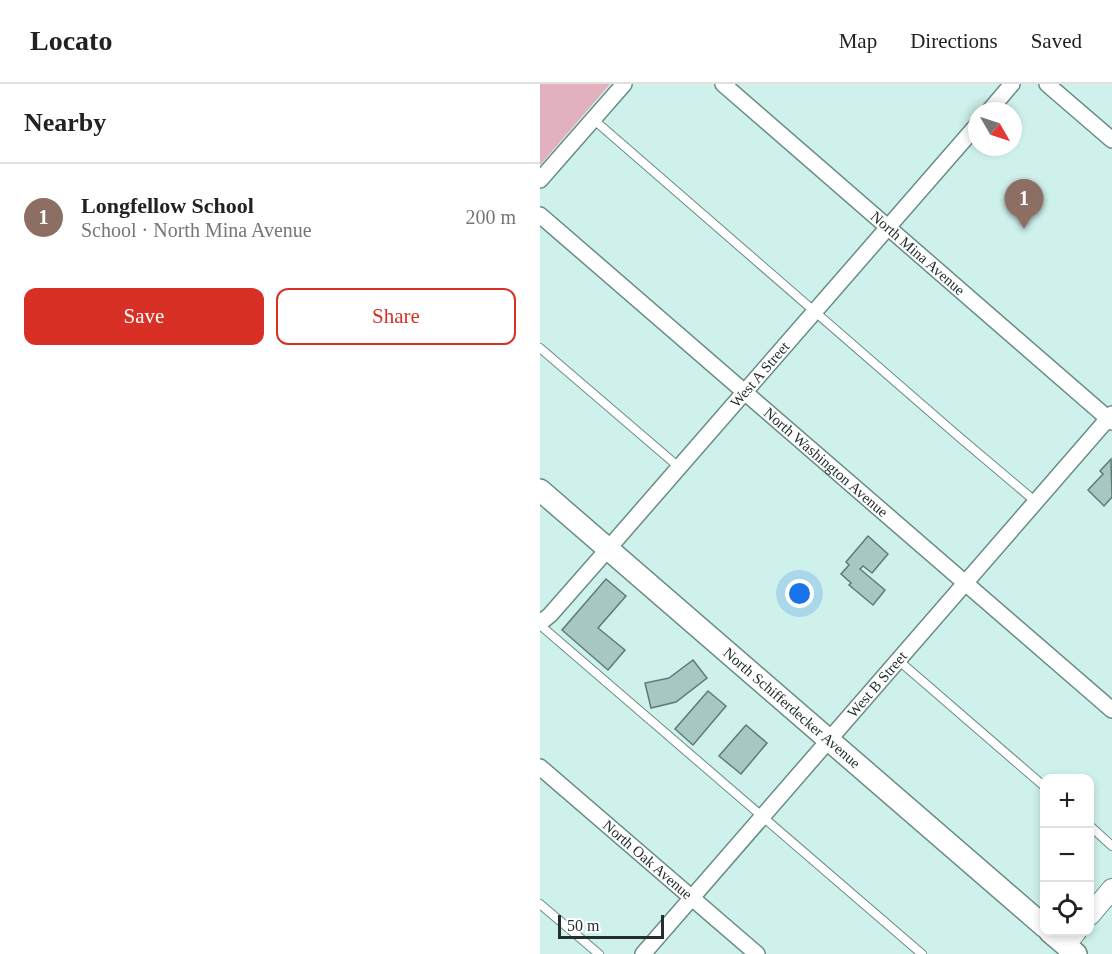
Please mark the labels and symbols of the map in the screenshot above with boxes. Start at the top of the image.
north arrow [968,102,1022,156]
pin: 1 [1004,180,1044,229]
street label: North Mina Avenue [868,208,968,298]
street label: West A Street [727,338,793,410]
street label: North Washington Avenue [761,404,891,520]
your location [785,579,814,608]
street label: North Schifferdecker Avenue [720,644,864,772]
street label: West B Street [844,648,911,721]
street label: North Oak Avenue [600,817,696,903]
scale bar [558,912,664,940]

